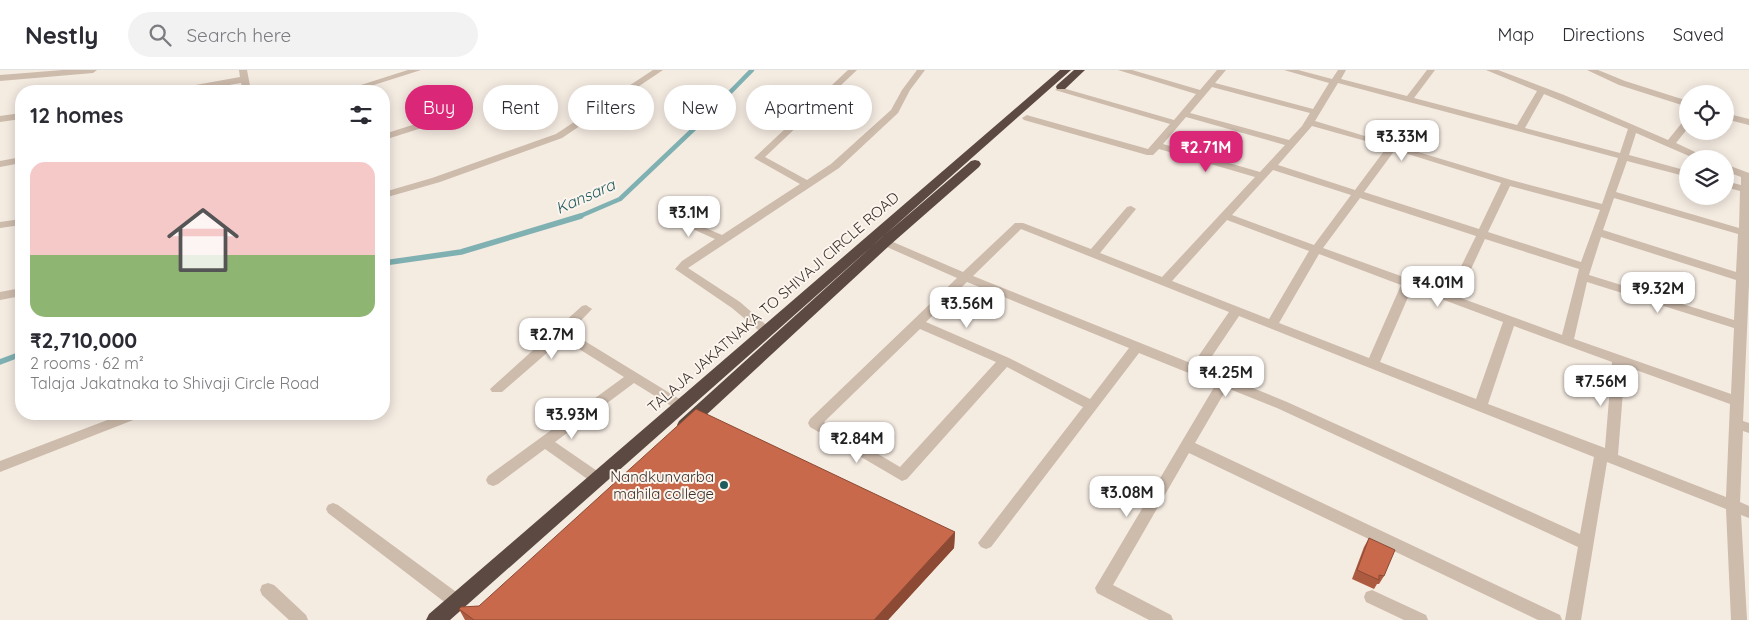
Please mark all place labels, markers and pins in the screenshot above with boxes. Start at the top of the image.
pin: ₹3.33M [1361,119,1443,162]
pin: ₹2.71M [1165,131,1247,173]
pin: ₹3.1M [654,196,724,238]
pin: ₹4.01M [1397,266,1479,308]
pin: ₹9.32M [1617,272,1699,314]
pin: ₹3.56M [926,286,1008,329]
pin: ₹2.7M [517,318,587,360]
pin: ₹4.25M [1185,356,1267,398]
pin: ₹7.56M [1560,364,1642,407]
pin: ₹3.93M [531,398,613,440]
pin: ₹2.84M [816,422,898,464]
place label: Nandkunvarba mahila college [610,467,714,503]
pin: ₹3.08M [1086,476,1168,518]
marker: Nandkunvarba mahila college [718,479,730,491]

